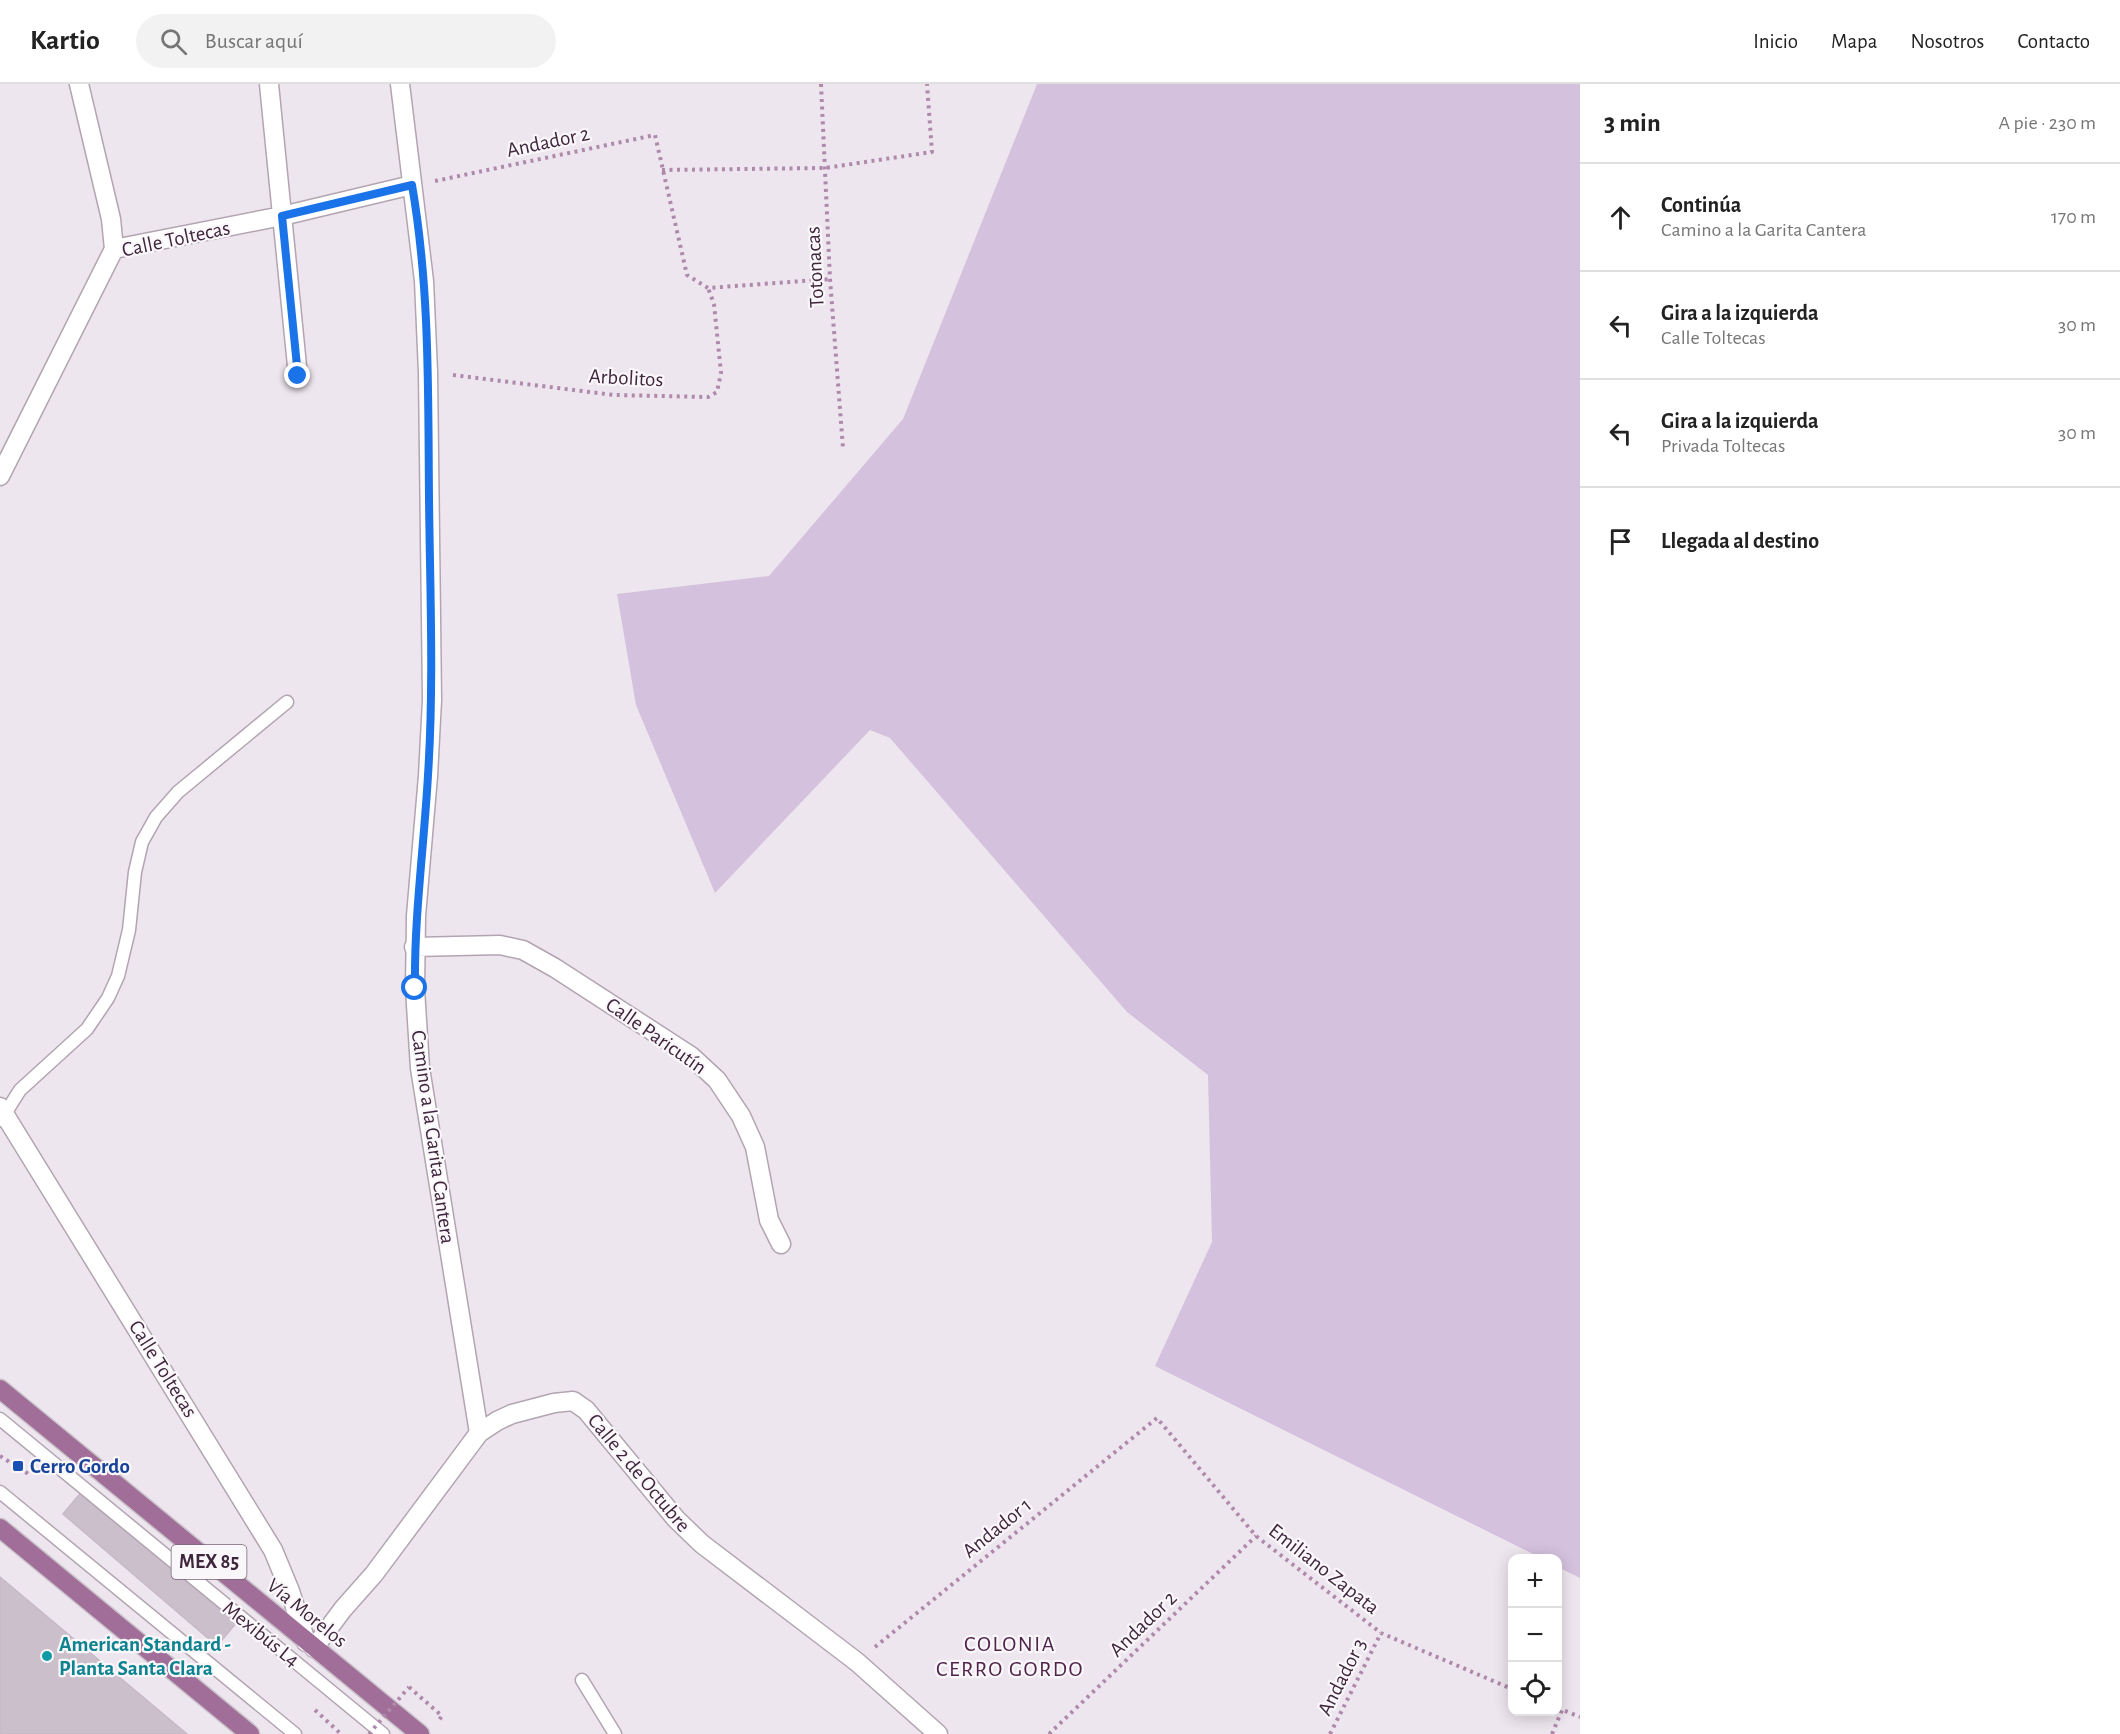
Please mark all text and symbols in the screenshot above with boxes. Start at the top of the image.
search box [136,14,556,68]
icon: search [157,25,190,58]
text: Kartio [30,27,100,55]
text: Buscar aquí [205,30,303,52]
text: Inicio [1753,31,1798,52]
text: Mapa [1831,31,1878,52]
text: Nosotros [1911,31,1984,52]
text: Contacto [2017,31,2090,52]
text: 3 min [1604,110,1661,136]
text: A pie · 230 m [1999,113,2096,133]
street label: Andador 2 [505,123,591,161]
text: Continúa [1661,194,1741,216]
icon: ahead [1604,201,1637,234]
text: 170 m [2051,207,2096,227]
street label: Calle Toltecas [120,217,232,261]
text: Camino a la Garita Cantera [1661,220,1866,240]
street label: Totonacas [802,226,828,308]
text: Gira a la izquierda [1661,302,1819,324]
icon: left [1604,309,1637,342]
text: 30 m [2058,315,2096,335]
text: Calle Toltecas [1661,328,1766,348]
route end [284,362,310,388]
street label: Arbolitos [588,366,664,390]
text: Gira a la izquierda [1661,410,1819,432]
icon: left [1604,417,1637,450]
text: 30 m [2058,423,2096,443]
text: Privada Toltecas [1661,436,1785,456]
icon: arrive [1604,525,1637,558]
text: Llegada al destino [1661,530,1819,552]
route start [401,974,427,1000]
street label: Calle Paricutín [602,994,710,1078]
street label: Camino a la Garita Cantera [408,1029,458,1246]
street label: Calle Toltecas [125,1317,201,1421]
street label: Calle 2 de Octubre [584,1410,694,1536]
place label: Cerro Gordo [30,1456,130,1477]
marker: Cerro Gordo [11,1459,25,1473]
street label: Andador 1 [959,1494,1035,1562]
street label: Emiliano Zapata [1265,1520,1383,1619]
road number: MEX 85 [172,1545,246,1579]
map controls [1508,1554,1562,1716]
button: + [1508,1554,1562,1608]
street label: Vía Morelos [263,1575,351,1651]
street label: Andador 2 [1105,1587,1181,1661]
street label: Mexibús L4 [219,1597,303,1671]
button: − [1508,1608,1562,1662]
district label: COLONIA CERRO GORDO [936,1633,1084,1680]
place label: American Standard - Planta Santa Clara [59,1634,231,1679]
street label: Andador 3 [1314,1635,1370,1719]
marker: American Standard - Planta Santa Clara [40,1649,54,1663]
button: locate [1508,1662,1562,1716]

